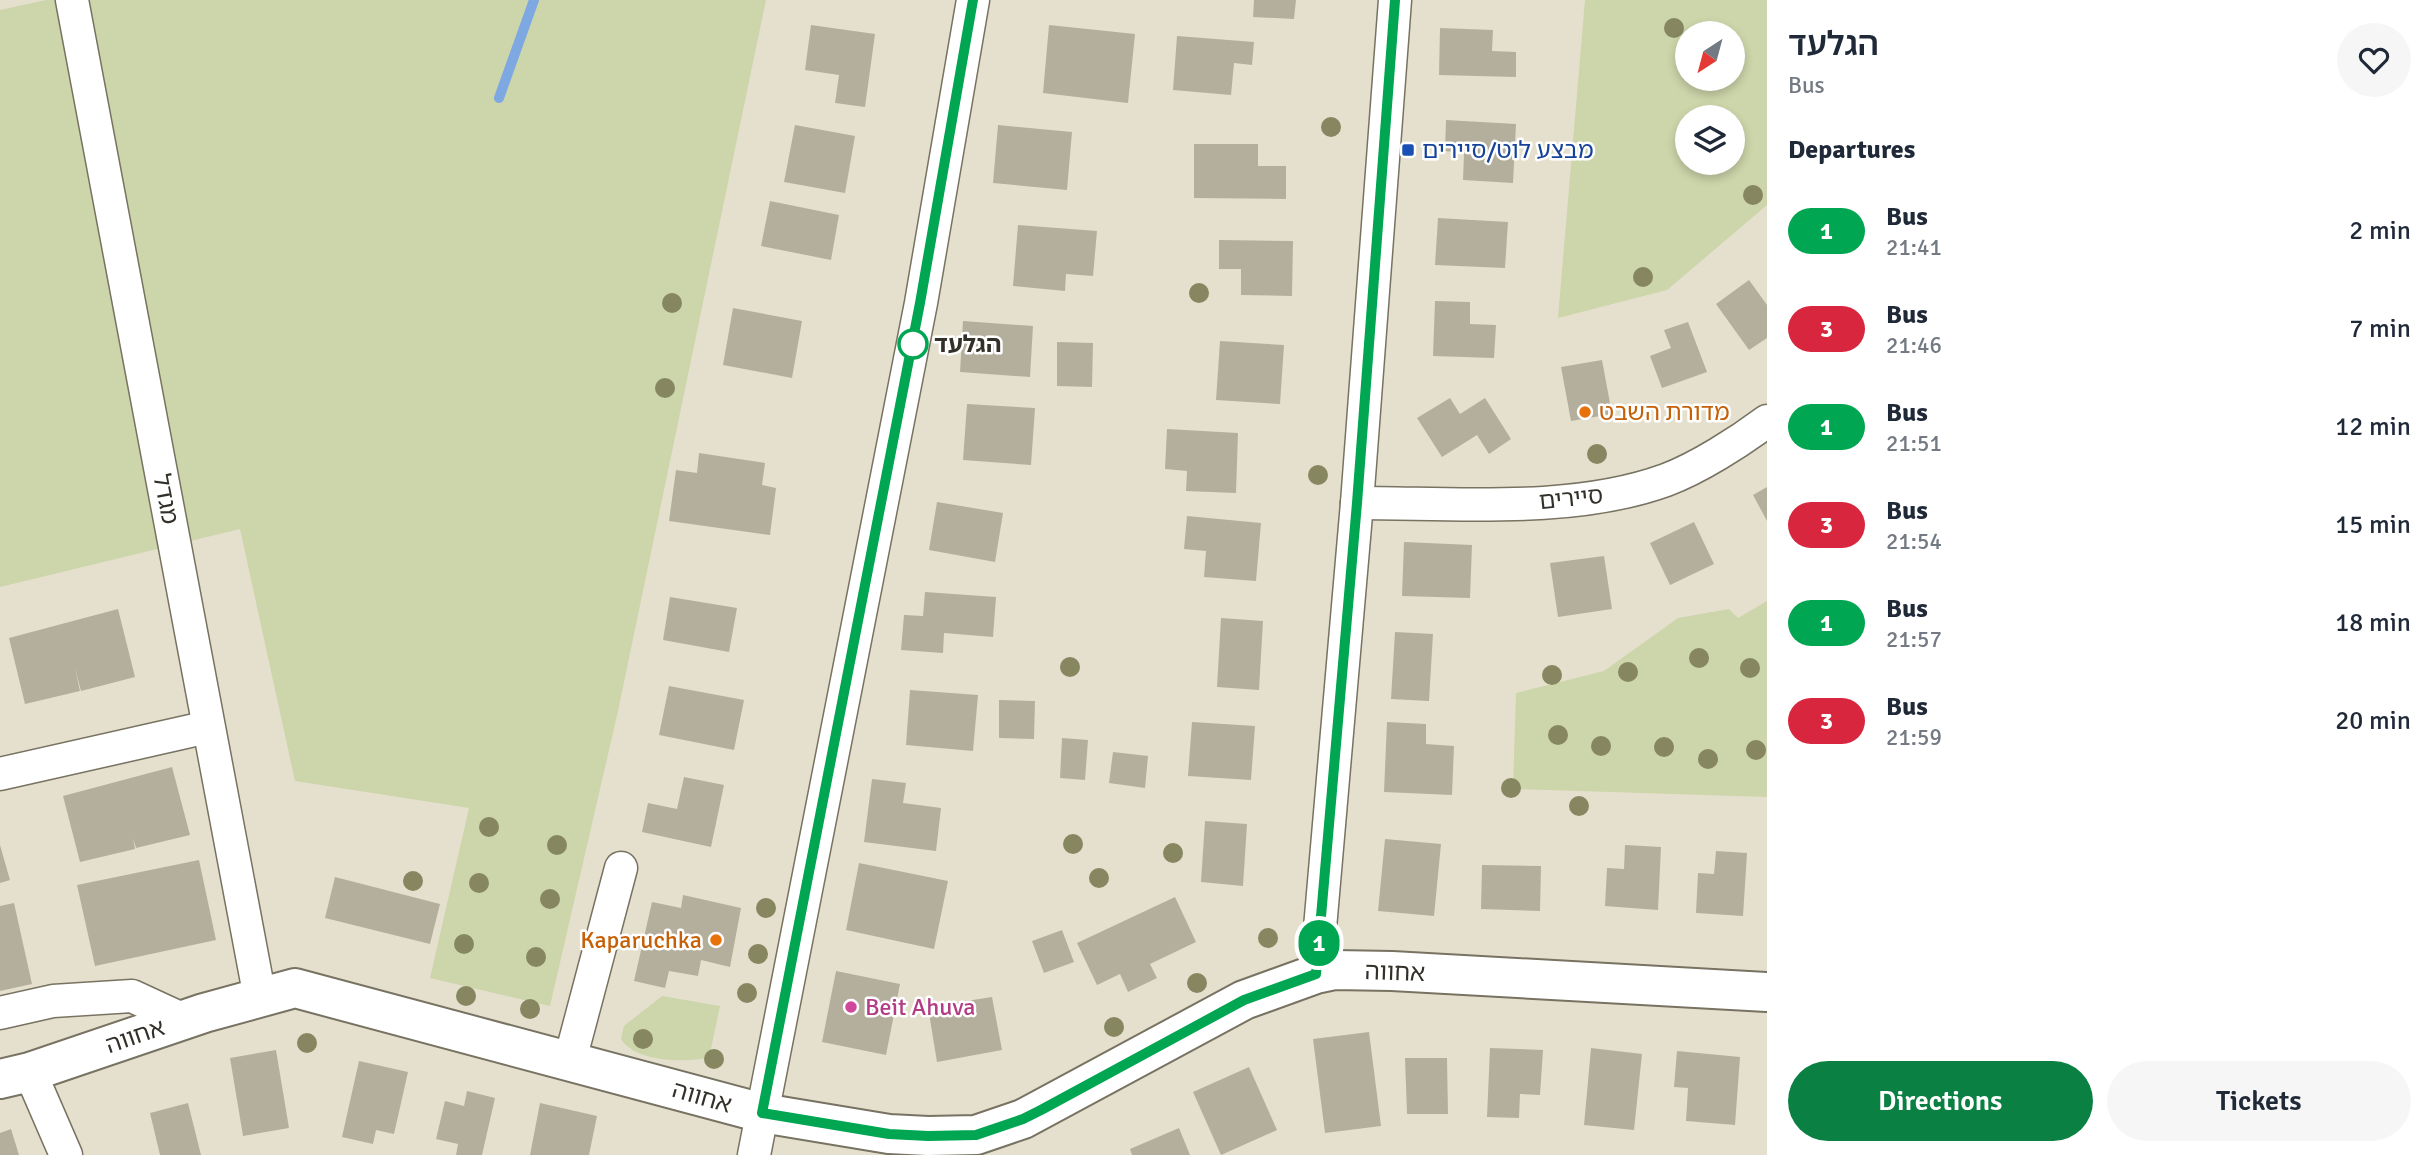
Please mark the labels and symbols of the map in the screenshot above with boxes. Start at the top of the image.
north arrow [1675,21,1745,91]
place label: מבצע לוט/סיירים [1422,135,1594,165]
marker: מבצע לוט/סיירים [1400,142,1416,158]
marker: הגלעד [898,329,928,359]
place label: הגלעד [934,329,1002,359]
place label: מדורת השבט [1599,397,1730,427]
marker: מדורת השבט [1577,404,1593,420]
street label: מגדל [146,471,186,527]
street label: סיירים [1537,480,1605,516]
line badge: 1 [1296,920,1342,966]
place label: Kaparuchka [580,925,702,955]
marker: Kaparuchka [708,932,724,948]
street label: אחווה [1364,956,1426,988]
place label: Beit Ahuva [865,992,976,1022]
marker: Beit Ahuva [843,999,859,1015]
street label: אחווה [101,1012,169,1060]
street label: אחווה [669,1074,735,1120]

